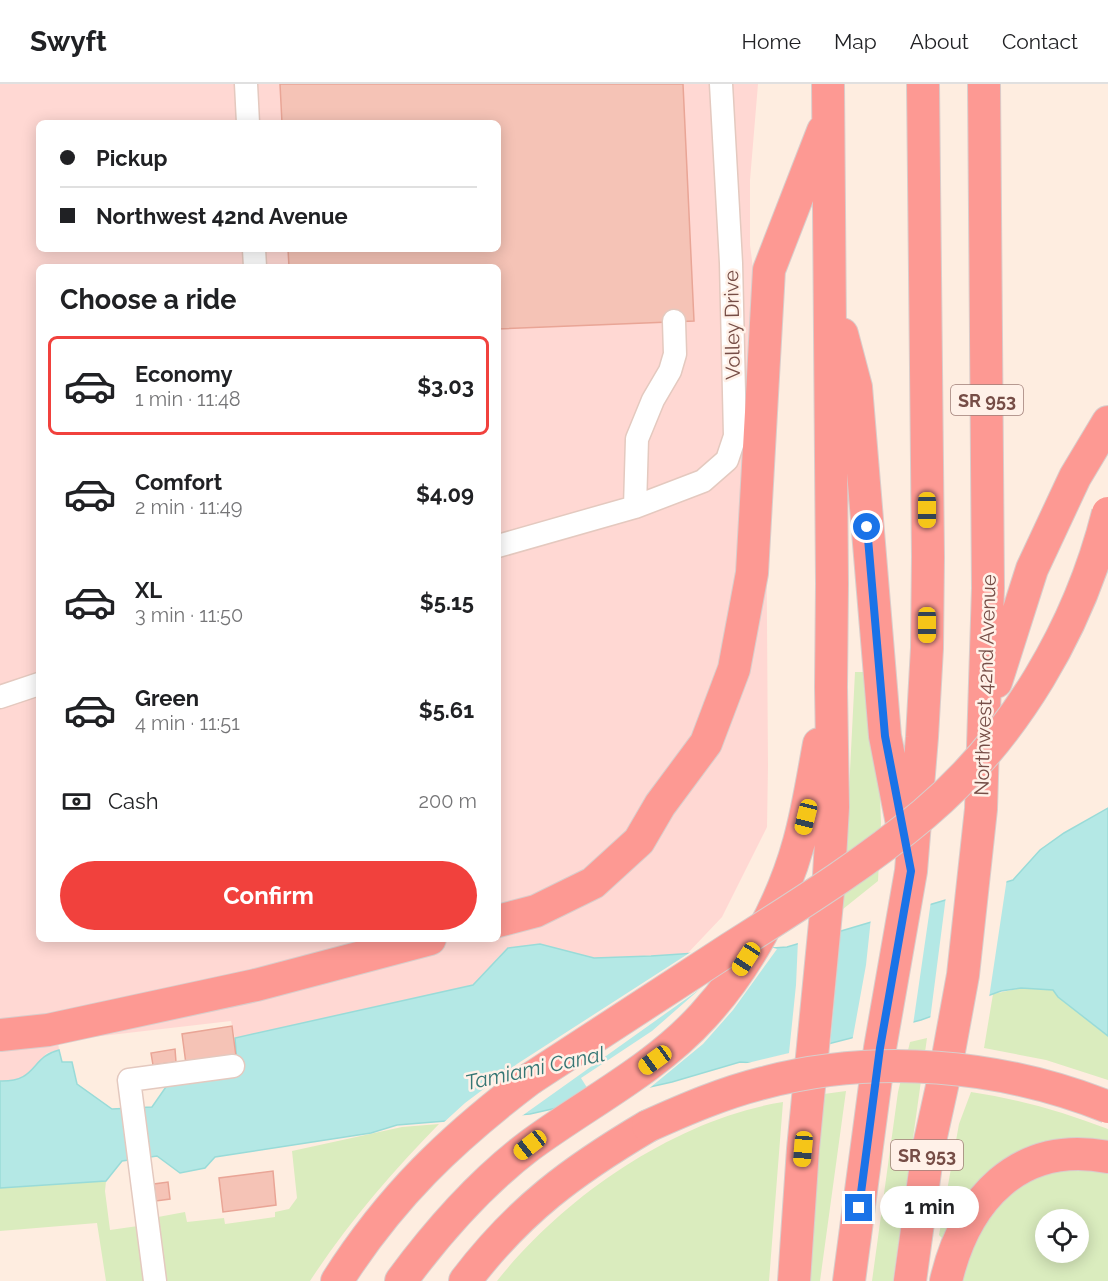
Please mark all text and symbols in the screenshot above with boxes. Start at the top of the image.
text: Swyft [30,25,107,58]
text: Home [742,29,801,54]
text: Map [834,29,877,54]
text: About [910,29,969,54]
text: Contact [1002,29,1078,54]
text: Pickup [96,145,168,171]
text: Northwest 42nd Avenue [96,203,348,229]
street label: Volley Drive [719,270,745,380]
text: Choose a ride [60,284,236,315]
icon: car [63,359,117,413]
text: Economy [135,361,233,387]
text: $3.03 [417,373,474,399]
road number: SR 953 [951,385,1023,415]
text: 1 min · 11:48 [135,387,241,411]
icon: car [63,467,117,521]
text: Comfort [135,469,222,495]
text: $4.09 [416,481,474,507]
car [918,492,936,528]
text: 2 min · 11:49 [135,495,242,519]
route start [853,513,880,540]
street label: Northwest 42nd Avenue [969,574,1001,796]
icon: car [63,575,117,629]
text: XL [135,577,162,603]
text: $5.15 [420,589,474,615]
text: 3 min · 11:50 [135,603,243,627]
car [918,607,936,643]
icon: car [63,683,117,737]
text: Green [135,685,199,711]
text: $5.61 [419,697,474,723]
text: 4 min · 11:51 [135,711,240,735]
icon: cash [60,785,93,818]
text: Cash [108,788,159,814]
text: 200 m [419,789,477,813]
car [793,797,819,837]
button: Confirm [60,861,477,930]
car [729,939,763,979]
water label: Tamiami Canal [463,1041,607,1095]
car [635,1042,675,1078]
car [510,1127,550,1163]
car [792,1130,814,1168]
road number: SR 953 [891,1140,963,1170]
callout: 1 min [880,1187,979,1229]
route end [845,1194,872,1221]
text: 1 min [904,1195,955,1219]
map controls [1035,1209,1089,1263]
button: locate [1035,1209,1089,1263]

